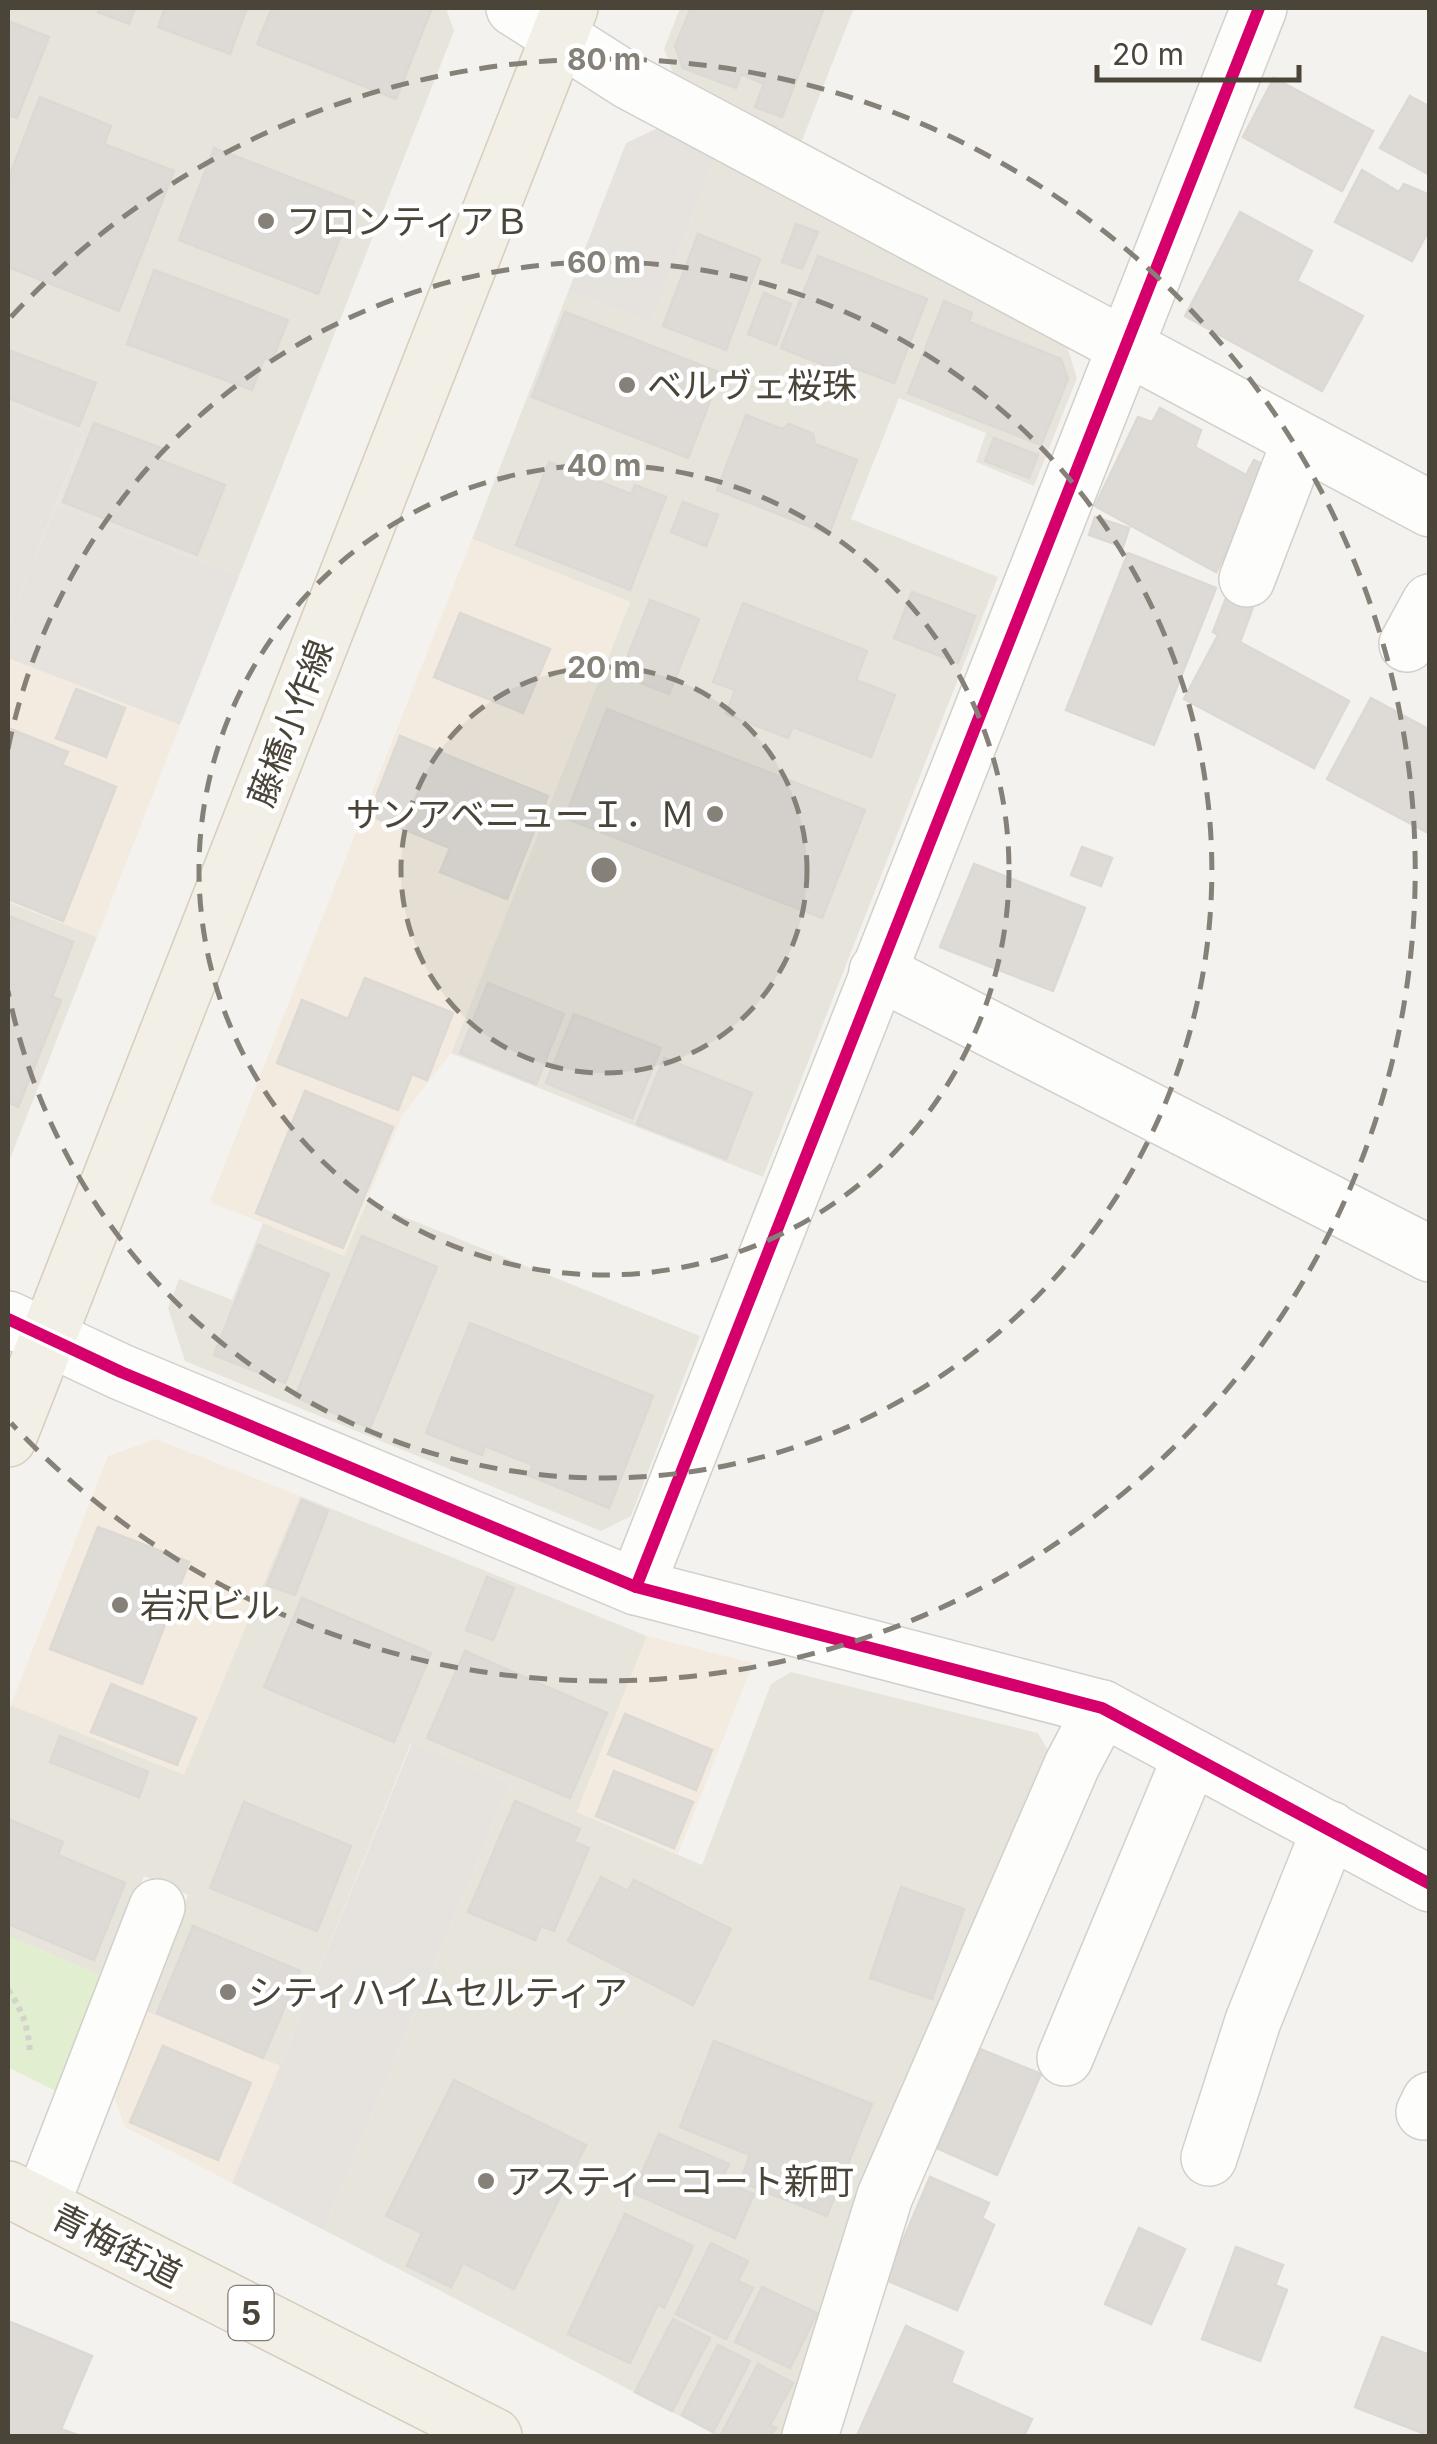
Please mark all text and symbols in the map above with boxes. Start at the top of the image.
scale bar [1097,20,1300,82]
text: 20 m [1112,36,1184,72]
text: 80 m [567,41,641,77]
place label: フロンティアＢ [286,200,529,242]
marker: フロンティアＢ [255,210,277,232]
text: 60 m [567,244,641,280]
place label: ベルヴェ桜珠 [647,364,857,406]
marker: ベルヴェ桜珠 [616,374,638,396]
text: 40 m [567,447,642,483]
street label: 藤橋小作線 [239,634,341,812]
text: 20 m [567,649,641,685]
place label: サンアベニューＩ．Ｍ [346,793,695,835]
marker: サンアベニューＩ．Ｍ [704,803,726,825]
centre of rings [586,852,622,888]
place label: 岩沢ビル [140,1584,280,1626]
marker: 岩沢ビル [109,1594,131,1616]
place label: シティハイムセルティア [248,1971,627,2013]
marker: シティハイムセルティア [217,1981,239,2003]
place label: アスティーコート新町 [506,2160,854,2202]
marker: アスティーコート新町 [475,2170,497,2192]
street label: 青梅街道 [45,2195,189,2295]
road number: 5 [228,2286,274,2340]

